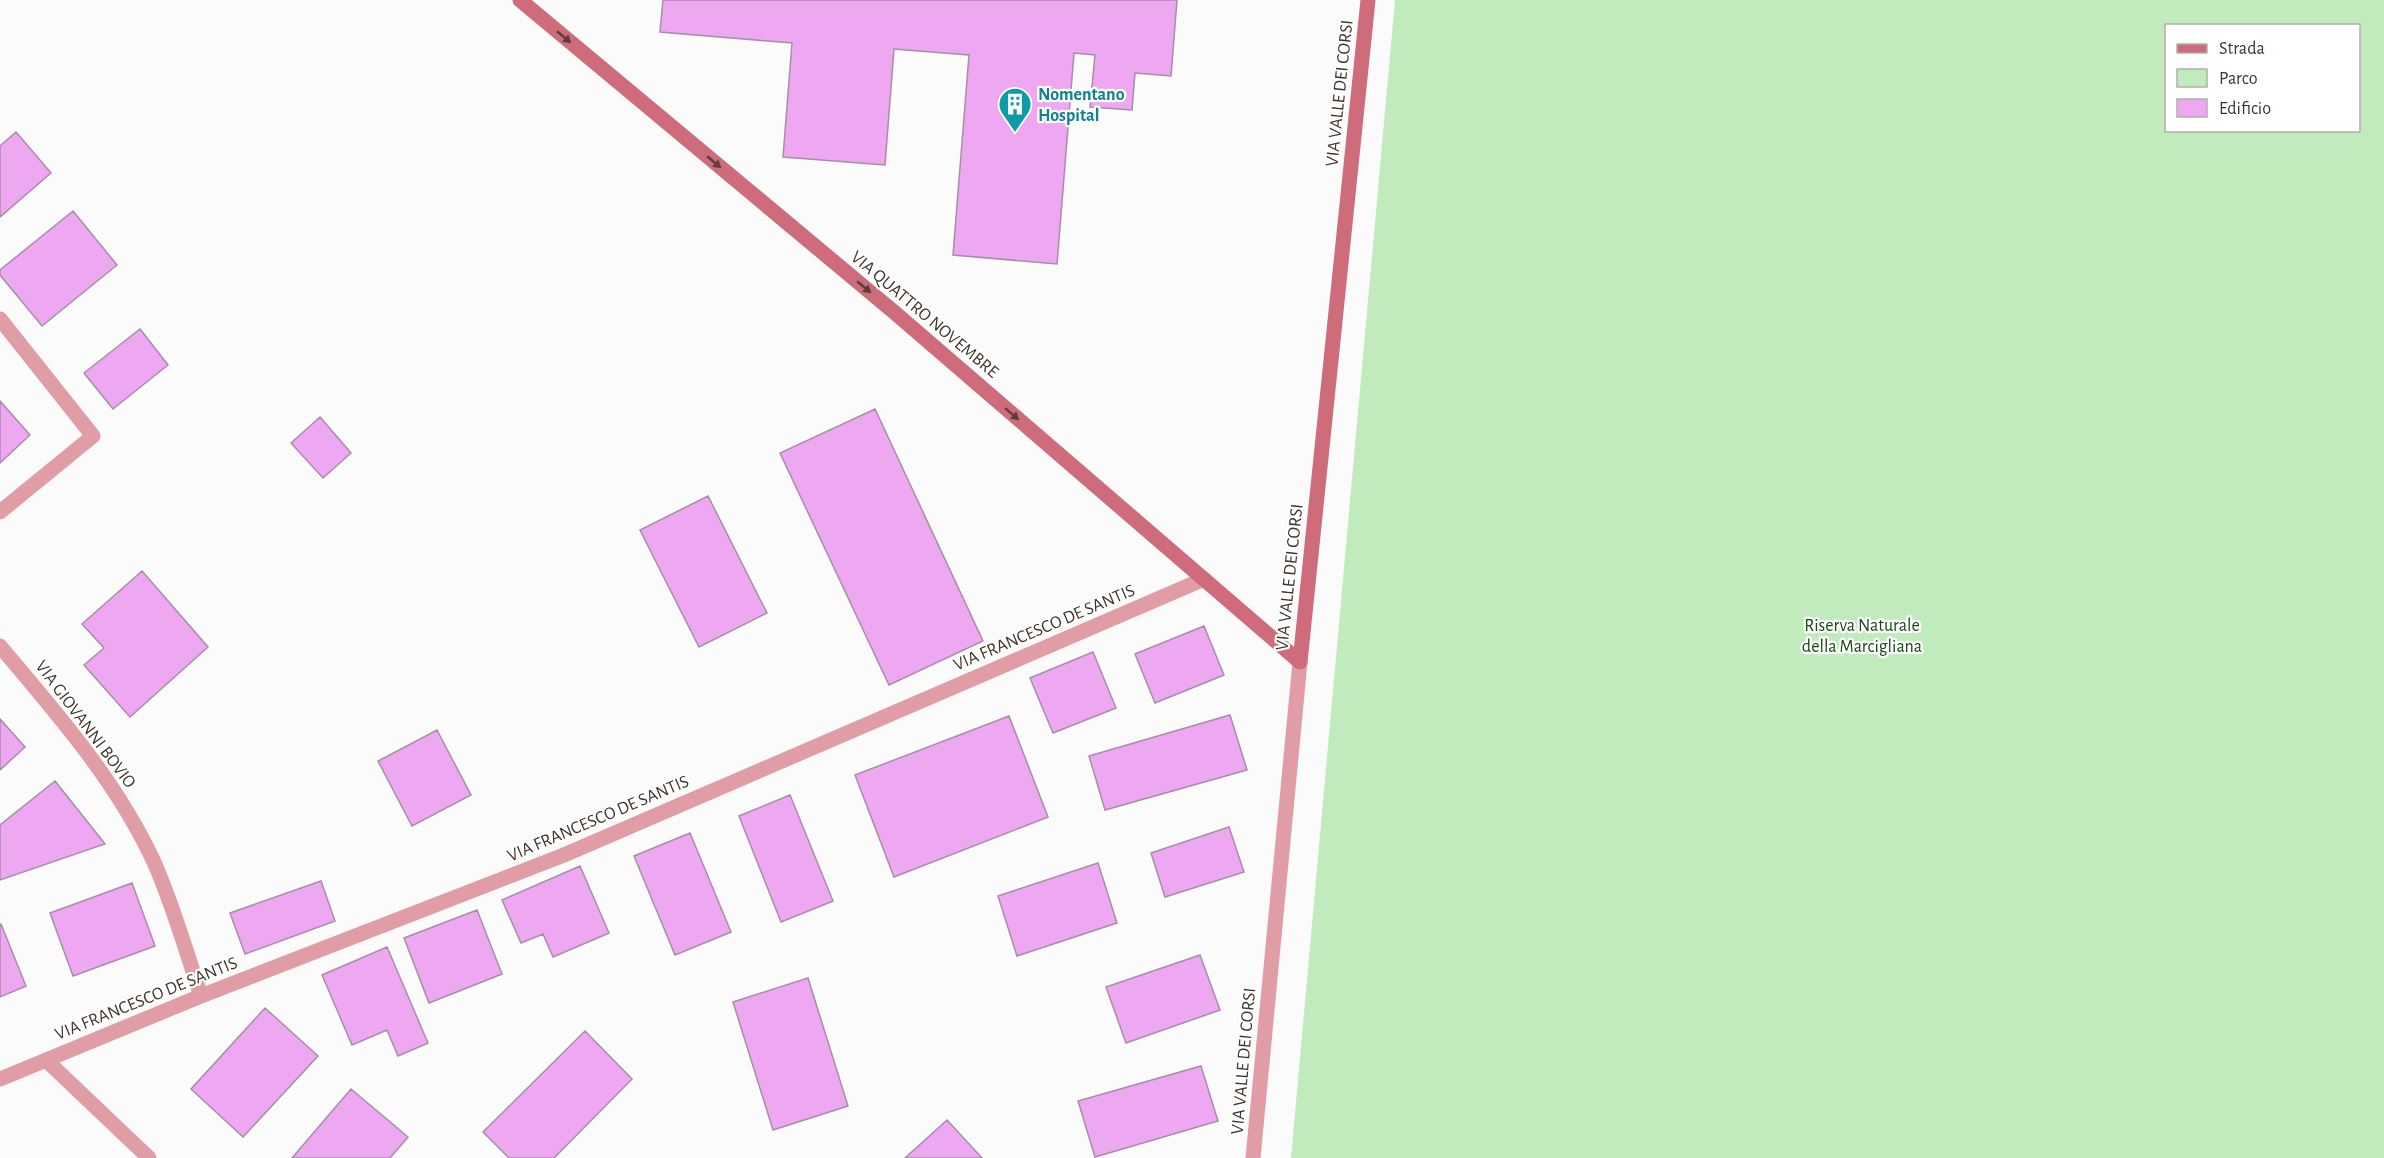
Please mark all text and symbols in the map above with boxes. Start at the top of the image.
street label: VIA VALLE DEI CORSI [1323,19,1357,167]
legend [2165,24,2360,132]
one-way arrow [557,31,572,43]
text: Strada [2219,40,2265,58]
text: Parco [2219,70,2258,88]
building icon: Nomentano Hospital [997,86,1033,133]
place label: Nomentano Hospital [1038,86,1125,125]
text: Edificio [2219,100,2271,118]
one-way arrow [706,156,722,169]
street label: VIA QUATTRO NOVEMBRE [847,248,1002,382]
one-way arrow [856,281,872,294]
one-way arrow [1004,407,1019,420]
street label: VIA VALLE DEI CORSI [1273,503,1307,651]
street label: VIA FRANCESCO DE SANTIS [951,582,1138,674]
park label: Riserva Naturale della Marcigliana [1802,617,1922,656]
street label: VIA GIOVANNI BOVIO [32,658,139,792]
street label: VIA FRANCESCO DE SANTIS [505,773,692,865]
street label: VIA FRANCESCO DE SANTIS [53,954,240,1044]
street label: VIA VALLE DEI CORSI [1229,987,1259,1135]

